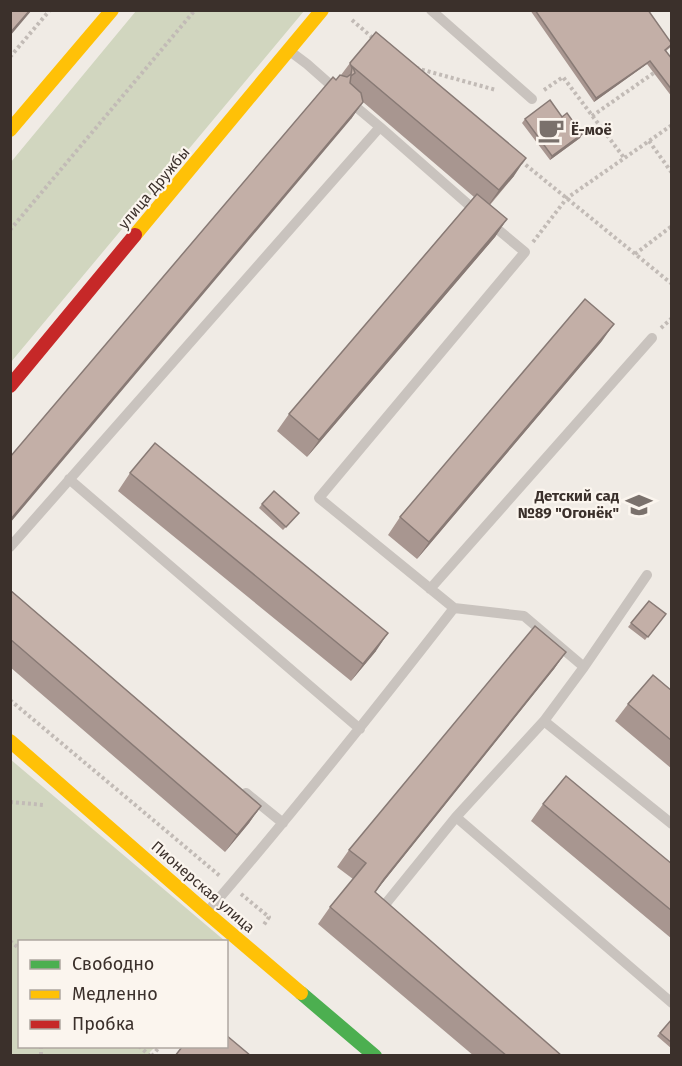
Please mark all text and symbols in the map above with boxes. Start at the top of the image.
cafe icon: Ё-моё [536,115,566,145]
place label: Ё-моё [571,121,612,139]
street label: улица Дружбы [114,143,194,233]
place label: Детский сад №89 "Огонёк" [518,487,620,522]
school or university icon: Детский сад №89 "Огонёк" [624,490,654,520]
street label: Пионерская улица [148,837,258,937]
legend [18,940,228,1048]
text: Свободно [72,953,154,975]
text: Медленно [72,983,158,1005]
text: Пробка [72,1013,135,1035]

